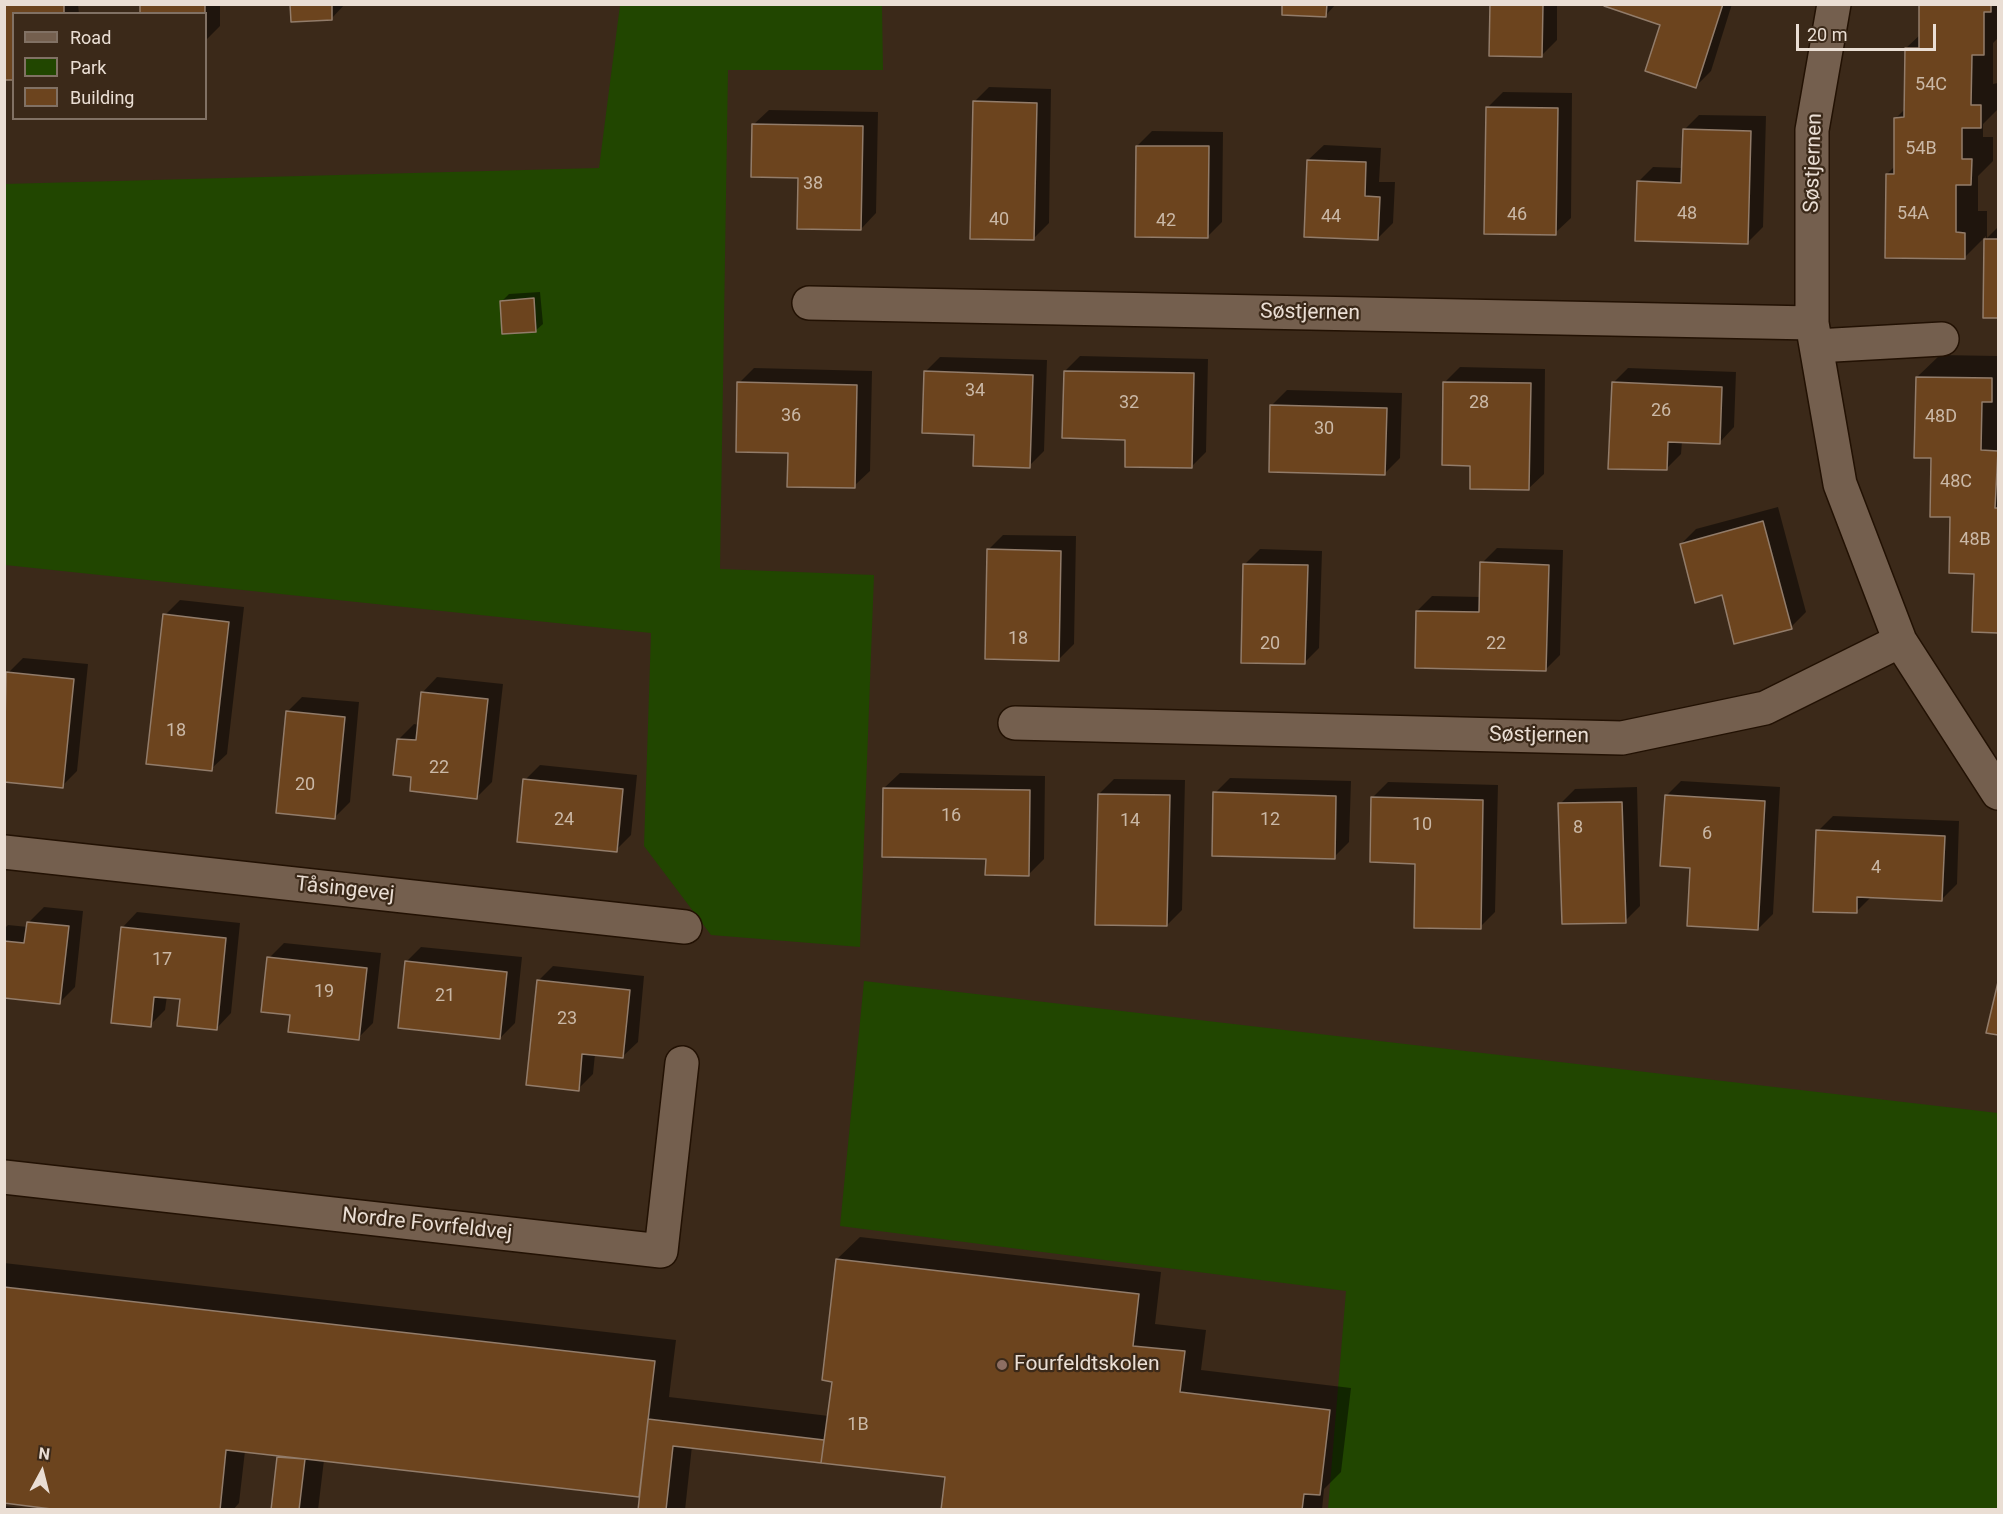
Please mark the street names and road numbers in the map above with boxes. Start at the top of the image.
street label: Søstjernen [1800,113,1828,213]
street label: Søstjernen [1260,300,1360,326]
street label: Søstjernen [1489,723,1589,749]
street label: Tåsingevej [294,872,396,908]
street label: Nordre Fovrfeldvej [341,1204,513,1246]

